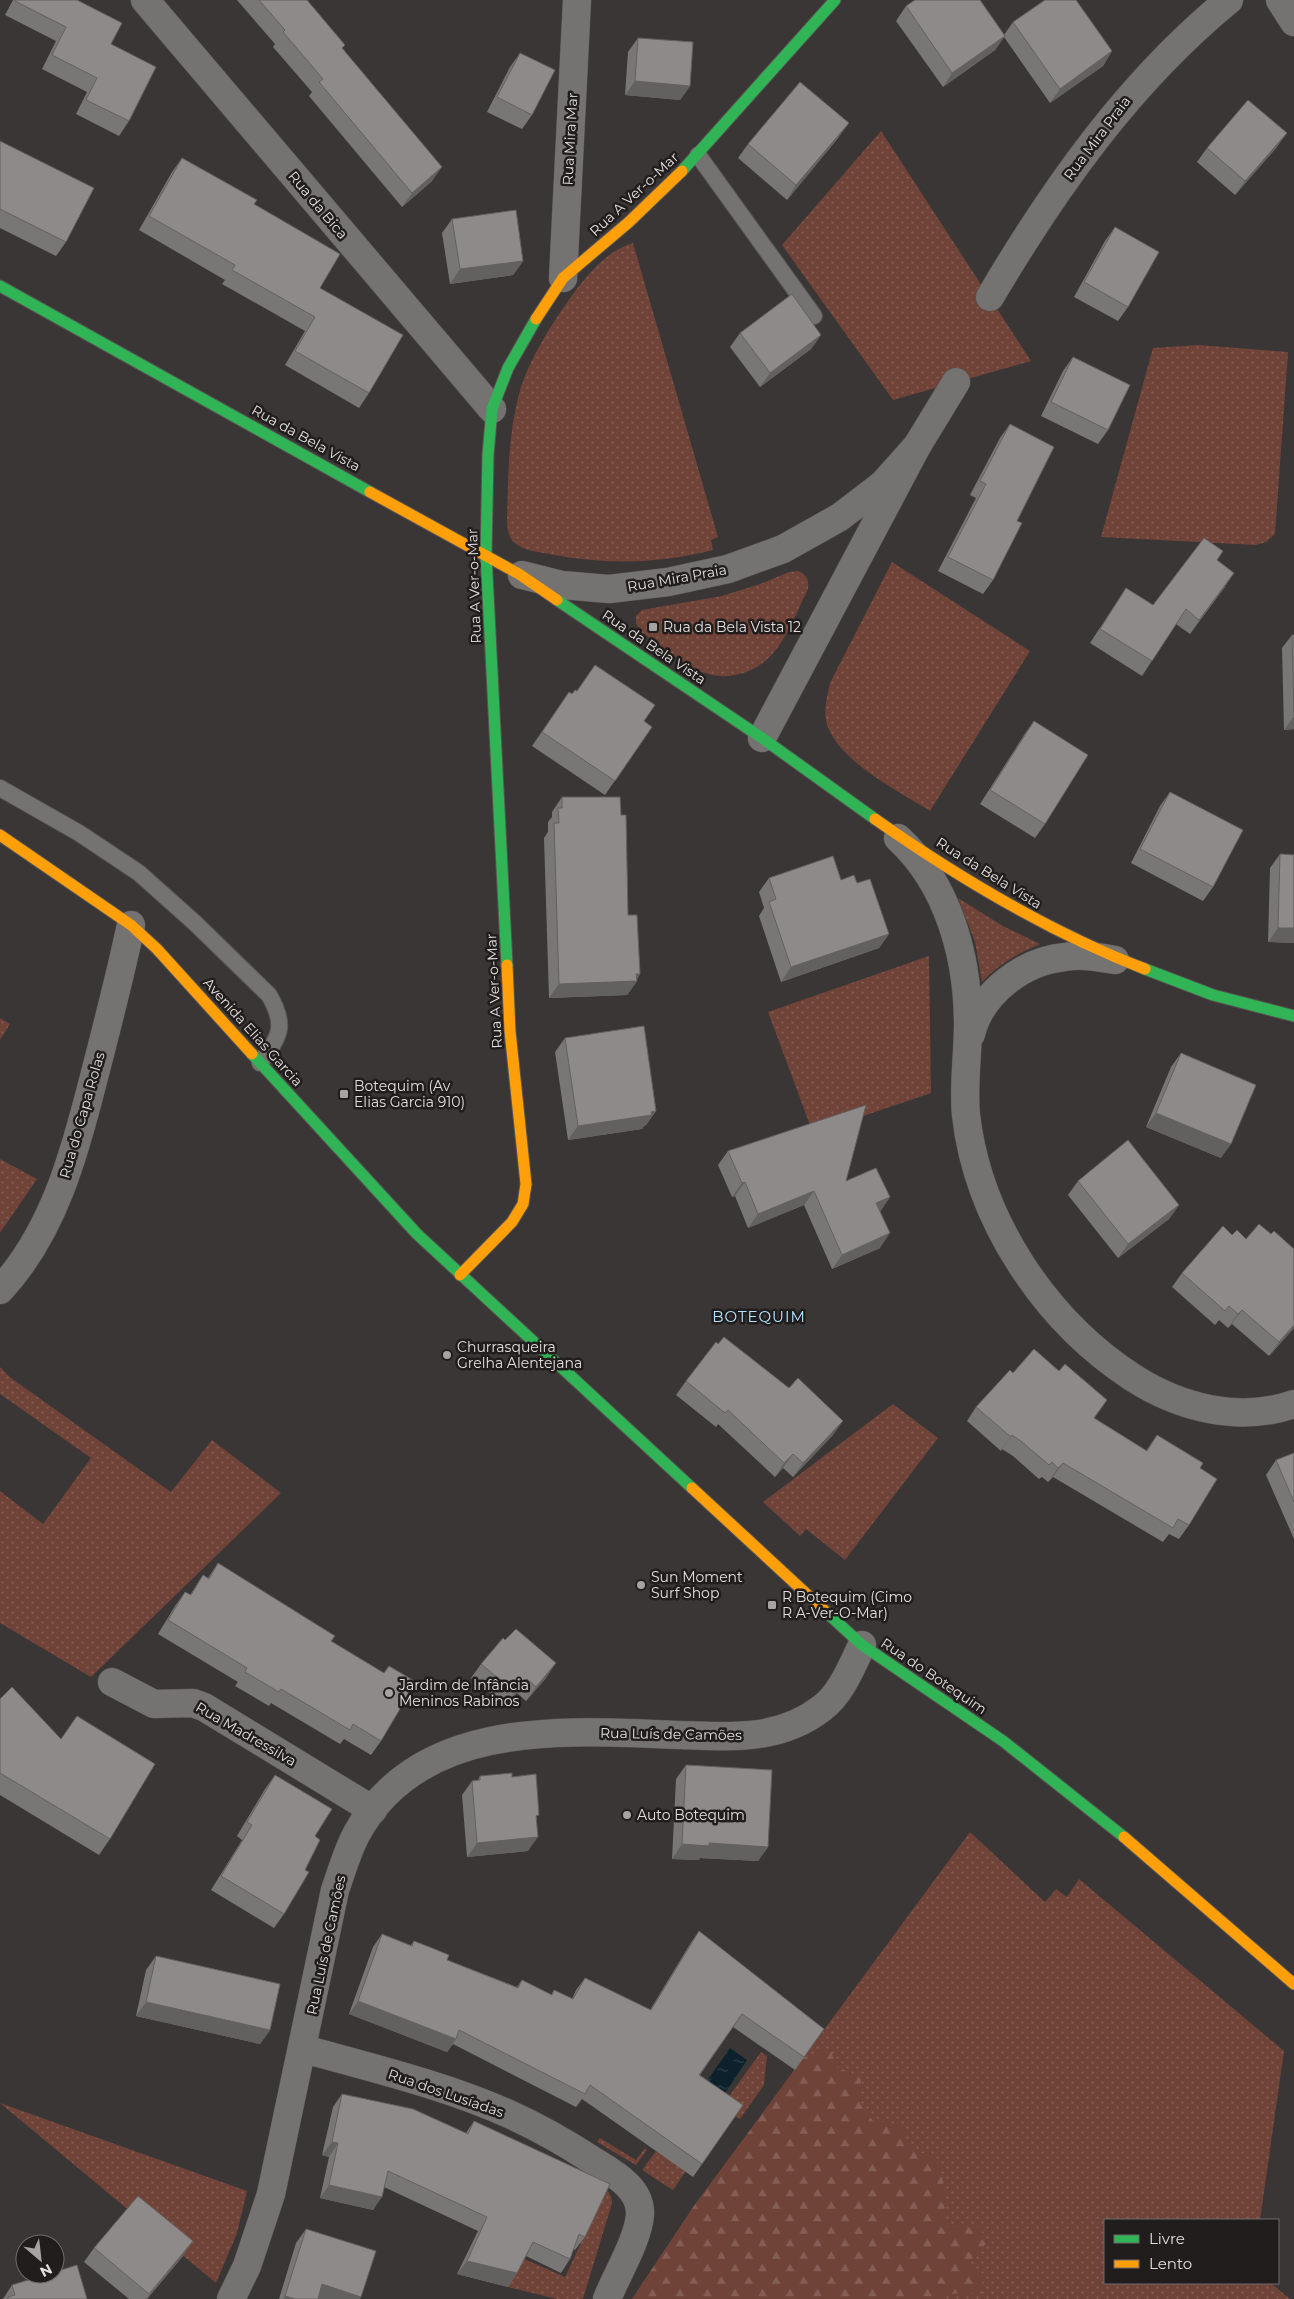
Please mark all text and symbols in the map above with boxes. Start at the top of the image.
street label: Rua Mira Mar [559,92,581,186]
street label: Rua Mira Praia [1060,92,1134,184]
street label: Rua A Ver-o-Mar [586,148,682,240]
street label: Rua da Bica [284,167,352,243]
street label: Rua da Bela Vista [249,401,363,475]
street label: Rua A Ver-o-Mar [463,528,485,644]
street label: Rua Mira Praia [626,560,728,596]
street label: Rua da Bela Vista [599,606,709,688]
place label: Rua da Bela Vista 12 [663,618,801,636]
marker: Rua da Bela Vista 12 [647,621,659,633]
street label: Rua da Bela Vista [933,833,1045,913]
street label: Rua A Ver-o-Mar [482,933,506,1049]
street label: Avenida Elias Garcia [199,974,307,1090]
street label: Rua do Capa Rolas [55,1050,109,1180]
place label: Botequim (Av Elias Garcia 910) [354,1077,465,1111]
marker: Botequim (Av Elias Garcia 910) [338,1088,350,1100]
district label: BOTEQUIM [712,1307,806,1326]
place label: Churrasqueira Grelha Alentejana [457,1338,582,1372]
marker: Churrasqueira Grelha Alentejana [441,1349,453,1361]
place label: Sun Moment Surf Shop [651,1568,743,1602]
marker: Sun Moment Surf Shop [635,1579,647,1591]
place label: R Botequim (Cimo R A-Ver-O-Mar) [782,1588,912,1622]
marker: R Botequim (Cimo R A-Ver-O-Mar) [766,1599,778,1611]
street label: Rua do Botequim [878,1634,990,1718]
place label: Jardim de Infância Meninos Rabinos [398,1676,529,1710]
marker: Jardim de Infância Meninos Rabinos [383,1687,395,1699]
street label: Rua Madressilva [192,1698,300,1770]
street label: Rua Luís de Camões [600,1724,742,1744]
place label: Auto Botequim [637,1806,745,1824]
marker: Auto Botequim [621,1809,633,1821]
street label: Rua Luís de Camões [302,1874,350,2016]
street label: Rua dos Lusíadas [386,2065,506,2121]
legend [1104,2219,1279,2284]
text: Livre [1149,2229,1185,2248]
north arrow [15,2234,65,2284]
text: Lento [1149,2254,1192,2273]
text: N [37,2260,55,2281]

